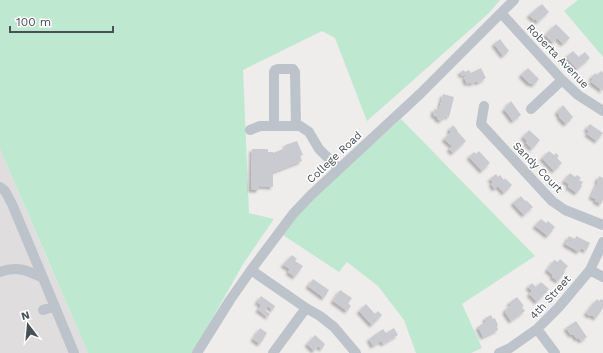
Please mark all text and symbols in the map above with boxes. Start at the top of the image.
scale bar [10,8,113,34]
text: 100 m [16,15,51,29]
street label: Roberta Avenue [524,22,591,91]
street label: College Road [304,129,364,186]
street label: Sandy Court [510,139,565,196]
street label: 4th Street [527,272,574,322]
north arrow [8,305,48,345]
text: N [20,308,31,323]

